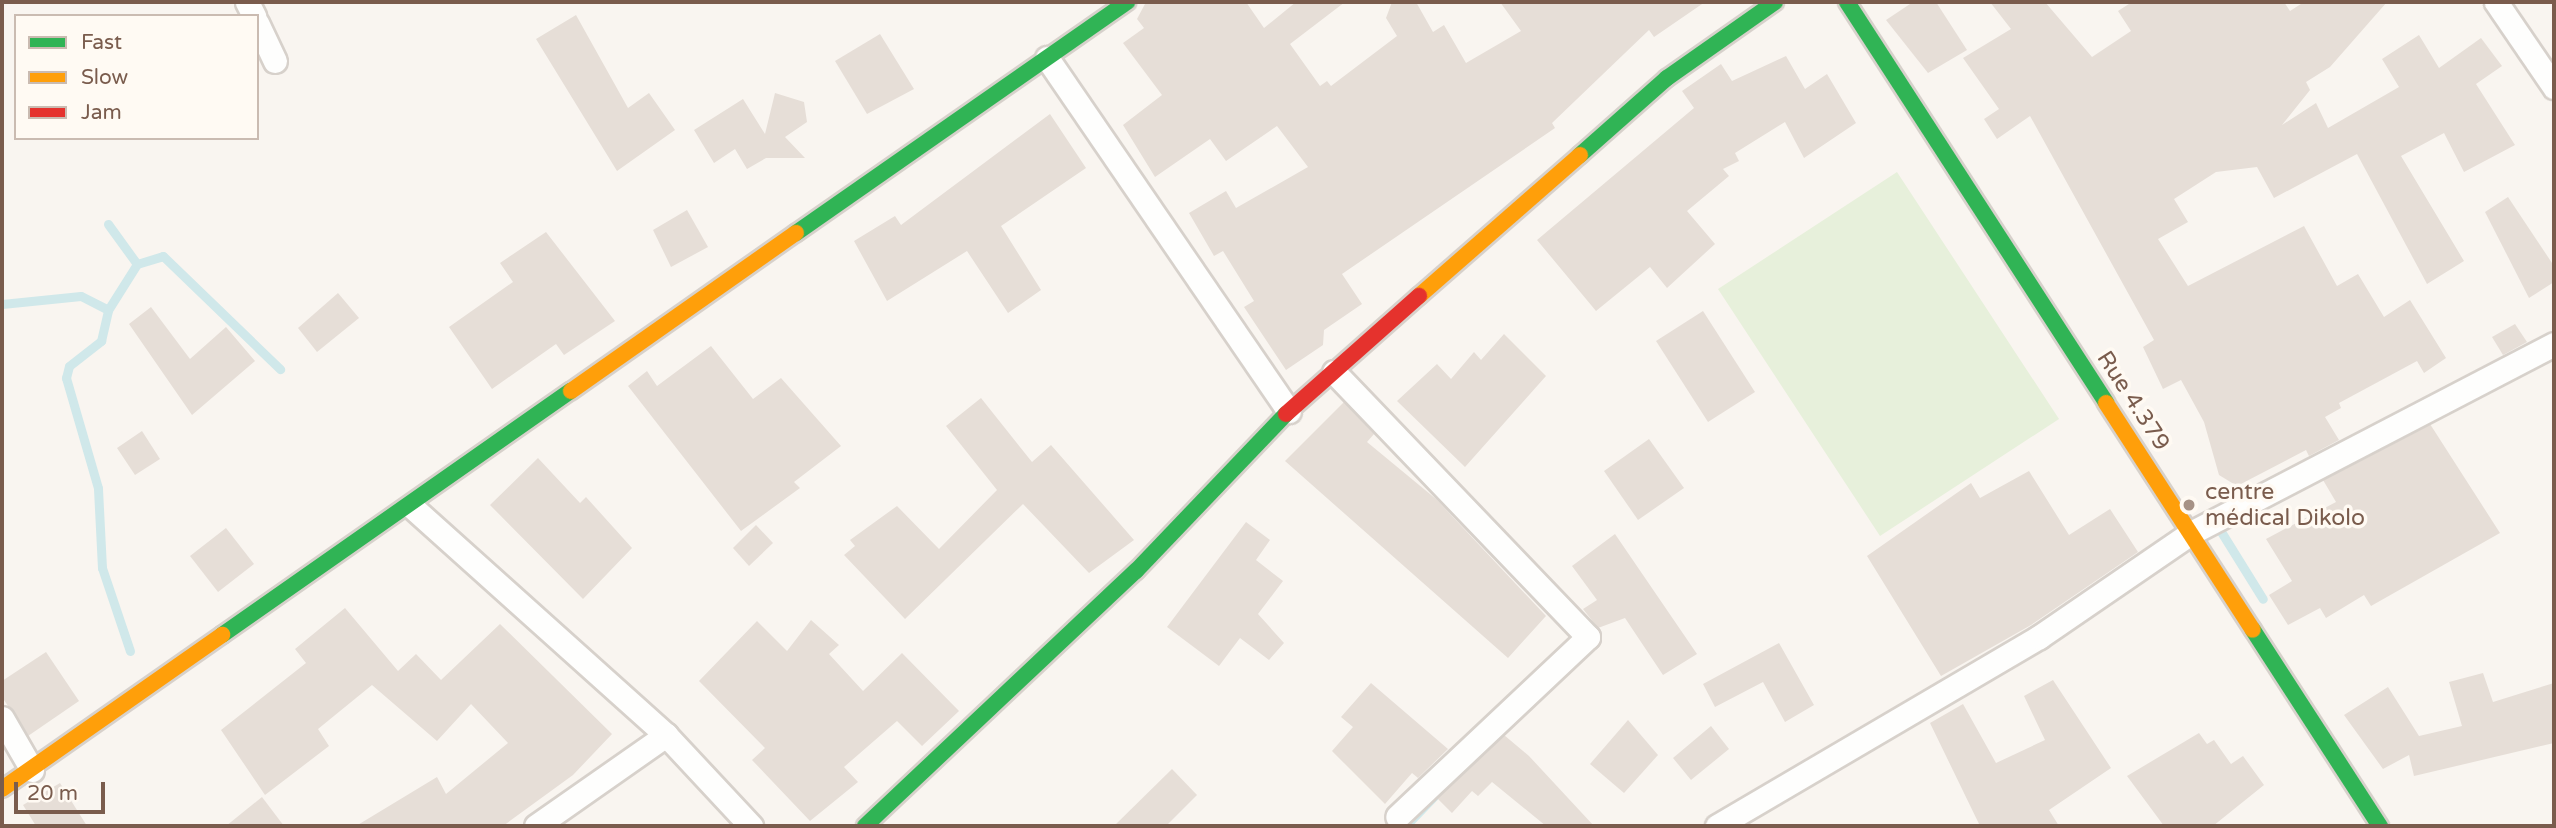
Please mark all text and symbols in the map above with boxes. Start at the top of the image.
legend [14,14,259,140]
text: Fast [81,30,122,55]
text: Slow [81,65,128,90]
text: Jam [81,100,122,125]
street label: Rue 4.379 [2091,346,2175,456]
place label: centre médical Dikolo [2205,478,2365,532]
marker: centre médical Dikolo [2179,495,2199,515]
scale bar [18,768,108,812]
text: 20 m [27,781,78,806]

